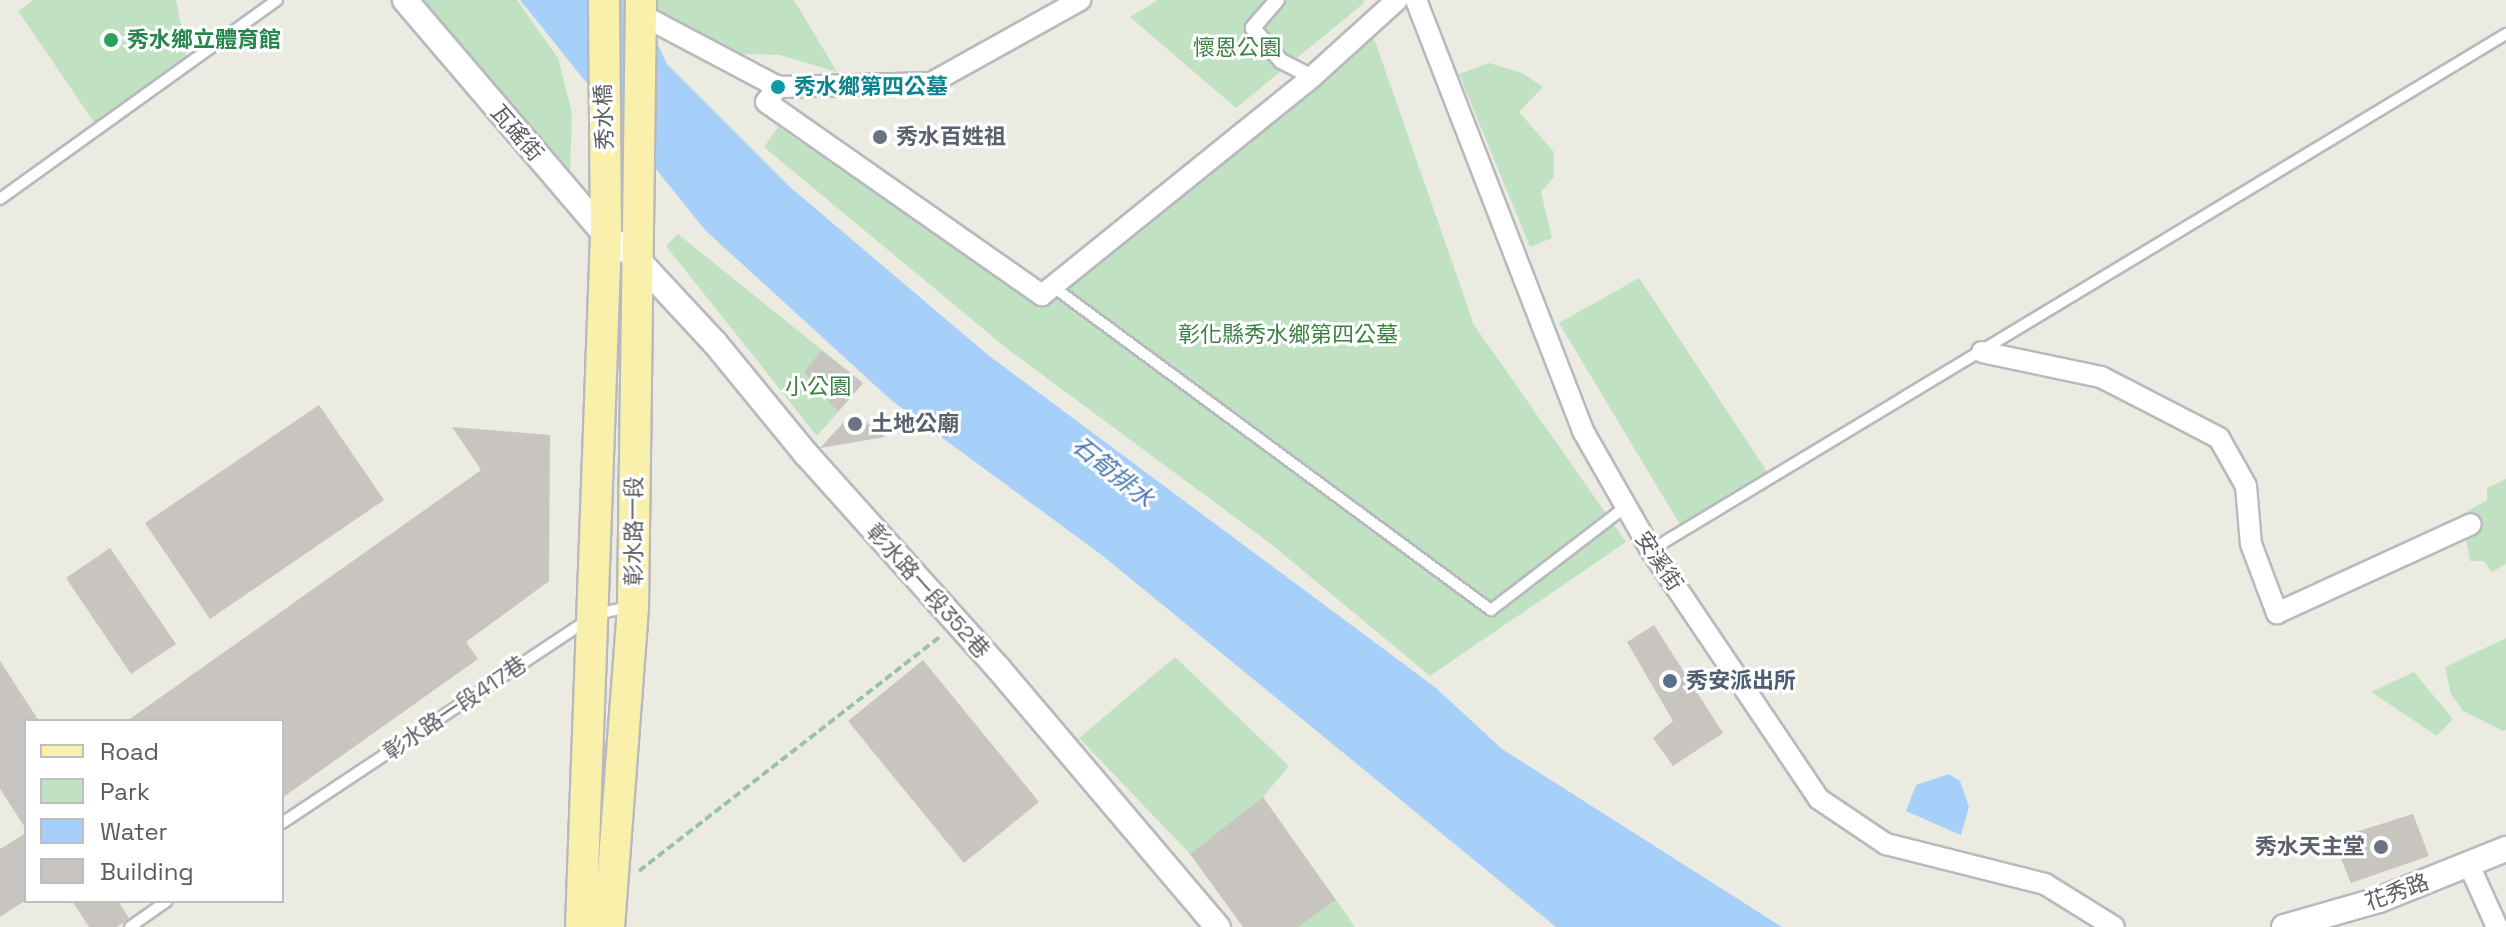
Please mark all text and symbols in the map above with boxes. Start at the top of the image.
place label: 秀水鄉立體育館 [127,27,281,53]
marker: 秀水鄉立體育館 [102,31,120,49]
park label: 懷恩公園 [1193,35,1281,61]
place label: 秀水鄉第四公墓 [794,74,948,100]
marker: 秀水鄉第四公墓 [769,78,787,96]
street label: 秀水橋 [590,84,618,150]
street label: 瓦磘街 [485,99,549,167]
place label: 秀水百姓祖 [896,124,1006,150]
marker: 秀水百姓祖 [871,128,889,146]
park label: 彰化縣秀水鄉第四公墓 [1178,322,1398,348]
park label: 小公園 [785,374,851,400]
place label: 土地公廟 [871,411,959,437]
marker: 土地公廟 [846,415,864,433]
water label: 石筍排水 [1067,431,1159,513]
street label: 彰水路一段 [621,476,647,586]
street label: 彰水路一段352巷 [861,518,995,664]
street label: 安溪街 [1630,526,1688,596]
street label: 彰水路一段417巷 [378,650,532,766]
place label: 秀安派出所 [1686,668,1796,694]
marker: 秀安派出所 [1661,672,1679,690]
legend [24,719,284,903]
text: Road [100,736,159,767]
text: Park [100,776,150,807]
text: Water [100,816,168,847]
place label: 秀水天主堂 [2255,834,2365,860]
marker: 秀水天主堂 [2372,838,2390,856]
text: Building [100,856,194,887]
street label: 花秀路 [2361,868,2433,916]

